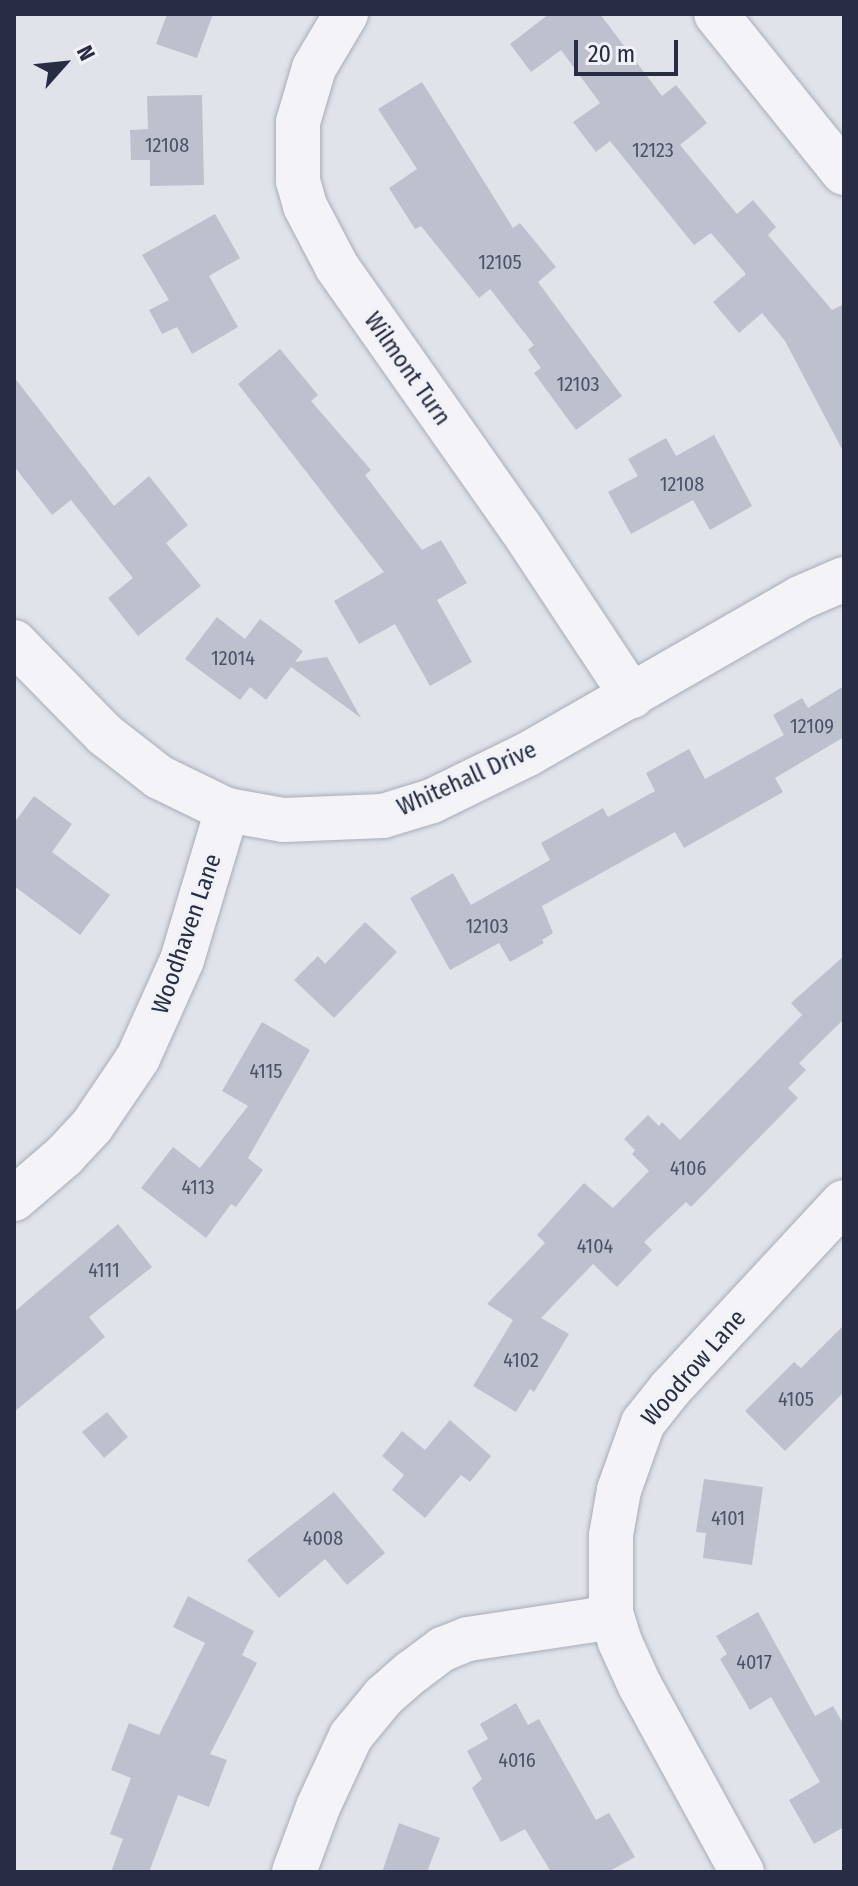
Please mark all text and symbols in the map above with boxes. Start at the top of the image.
north arrow [24,24,104,104]
scale bar [578,24,682,74]
text: 20 m [588,40,635,68]
text: N [71,41,101,65]
house number: 12108 [145,133,189,157]
house number: 12123 [632,138,674,162]
house number: 12105 [478,250,522,274]
street label: Wilmont Turn [358,307,456,431]
house number: 12103 [556,372,600,396]
house number: 12108 [660,472,704,496]
house number: 12014 [211,646,255,670]
house number: 12109 [790,714,834,738]
street label: Whitehall Drive [393,735,541,823]
street label: Woodhaven Lane [146,850,228,1018]
house number: 12103 [465,914,509,938]
house number: 4115 [249,1059,283,1083]
house number: 4106 [670,1156,706,1180]
house number: 4113 [182,1175,214,1199]
house number: 4104 [577,1234,613,1258]
house number: 4111 [88,1258,120,1282]
street label: Woodrow Lane [636,1304,752,1432]
house number: 4102 [503,1348,539,1372]
house number: 4105 [778,1387,814,1411]
house number: 4101 [711,1506,745,1530]
house number: 4008 [303,1526,343,1550]
house number: 4017 [736,1650,772,1674]
house number: 4016 [498,1748,536,1772]

